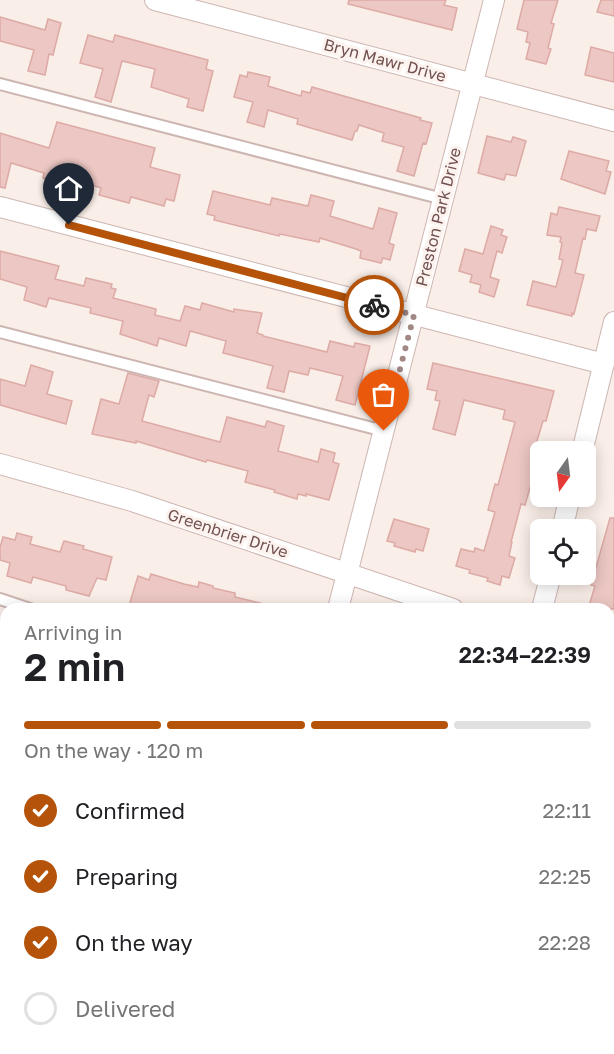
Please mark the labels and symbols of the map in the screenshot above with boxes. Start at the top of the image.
street label: Bryn Mawr Drive [322,34,448,86]
street label: Preston Park Drive [411,145,465,289]
pin [43,163,94,225]
courier [344,275,404,335]
pin [358,369,409,431]
north arrow [530,441,596,507]
street label: Greenbrier Drive [165,504,291,562]

